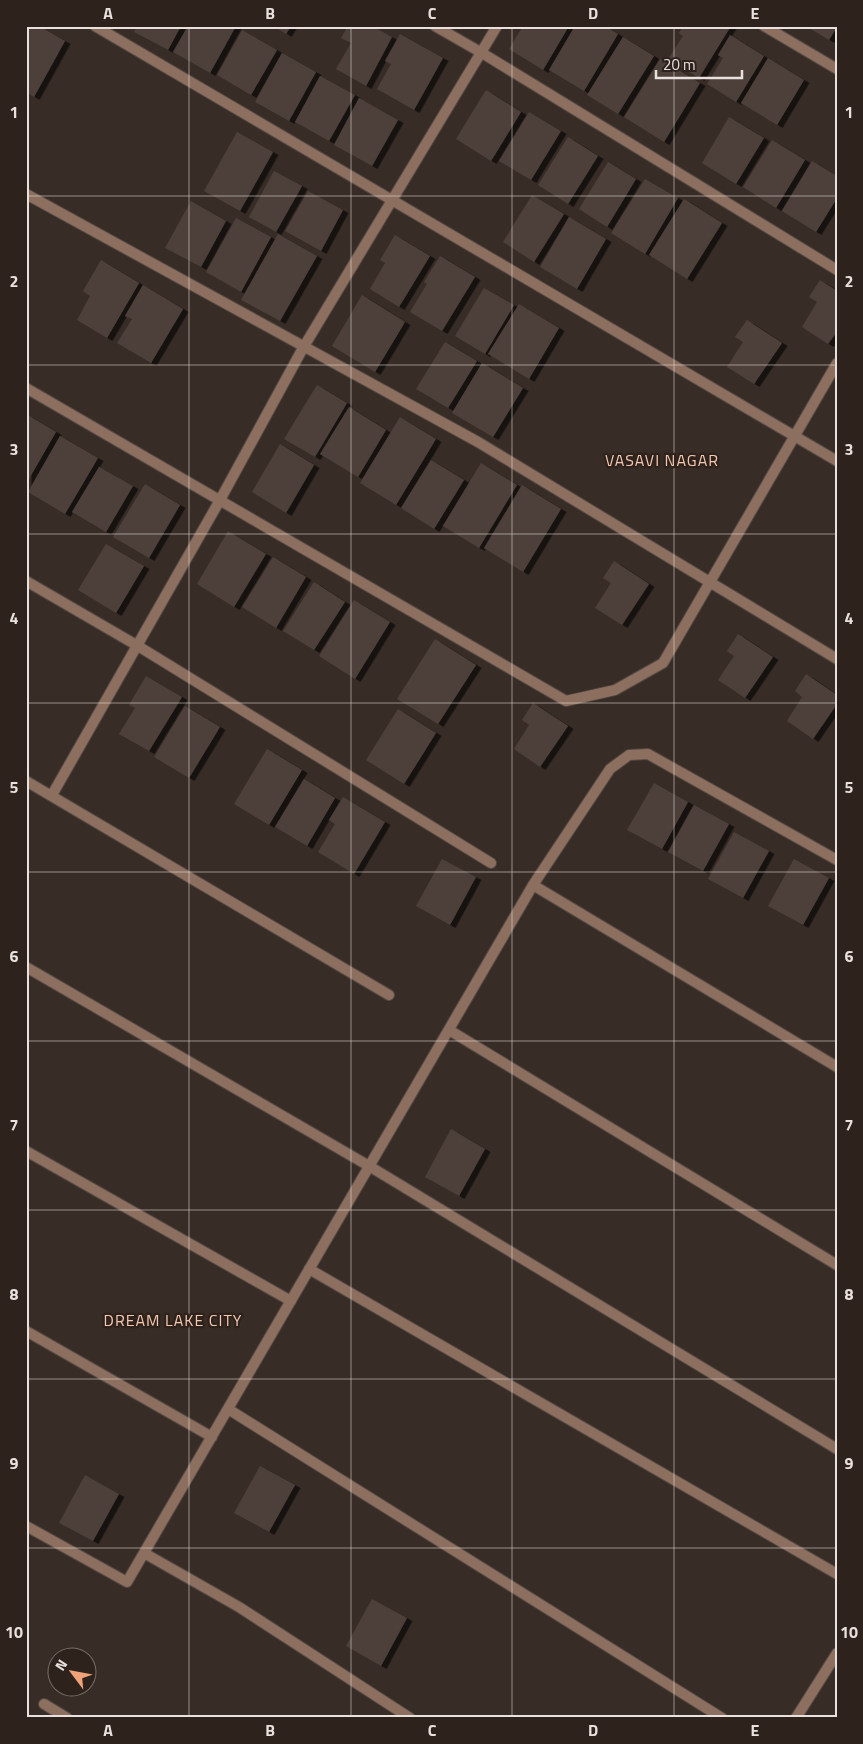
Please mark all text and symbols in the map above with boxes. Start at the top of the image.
text: A [103,1,113,25]
text: B [265,1,275,25]
text: C [428,1,437,25]
text: D [588,1,598,25]
text: E [751,1,760,25]
scale bar [656,48,742,80]
text: 20 m [663,53,696,76]
text: 1 [10,100,18,124]
text: 1 [845,100,853,124]
text: 2 [10,269,18,293]
text: 2 [845,269,853,293]
text: 3 [10,437,18,461]
text: 3 [845,437,853,461]
district label: VASAVI NAGAR [605,448,719,472]
text: 4 [10,606,19,630]
text: 4 [845,606,854,630]
text: 5 [10,775,19,799]
text: 5 [845,775,854,799]
text: 6 [10,944,19,968]
text: 6 [845,944,854,968]
text: 7 [10,1113,18,1137]
text: 7 [845,1113,853,1137]
text: 8 [10,1282,19,1306]
text: 8 [845,1282,854,1306]
district label: DREAM LAKE CITY [104,1308,242,1332]
text: 9 [10,1451,19,1475]
text: 9 [845,1451,854,1475]
text: 10 [5,1620,23,1644]
text: 10 [840,1620,858,1644]
north arrow [48,1646,98,1696]
text: N [49,1655,72,1675]
text: A [103,1718,113,1742]
text: B [265,1718,275,1742]
text: C [428,1718,437,1742]
text: D [588,1718,598,1742]
text: E [751,1718,760,1742]

